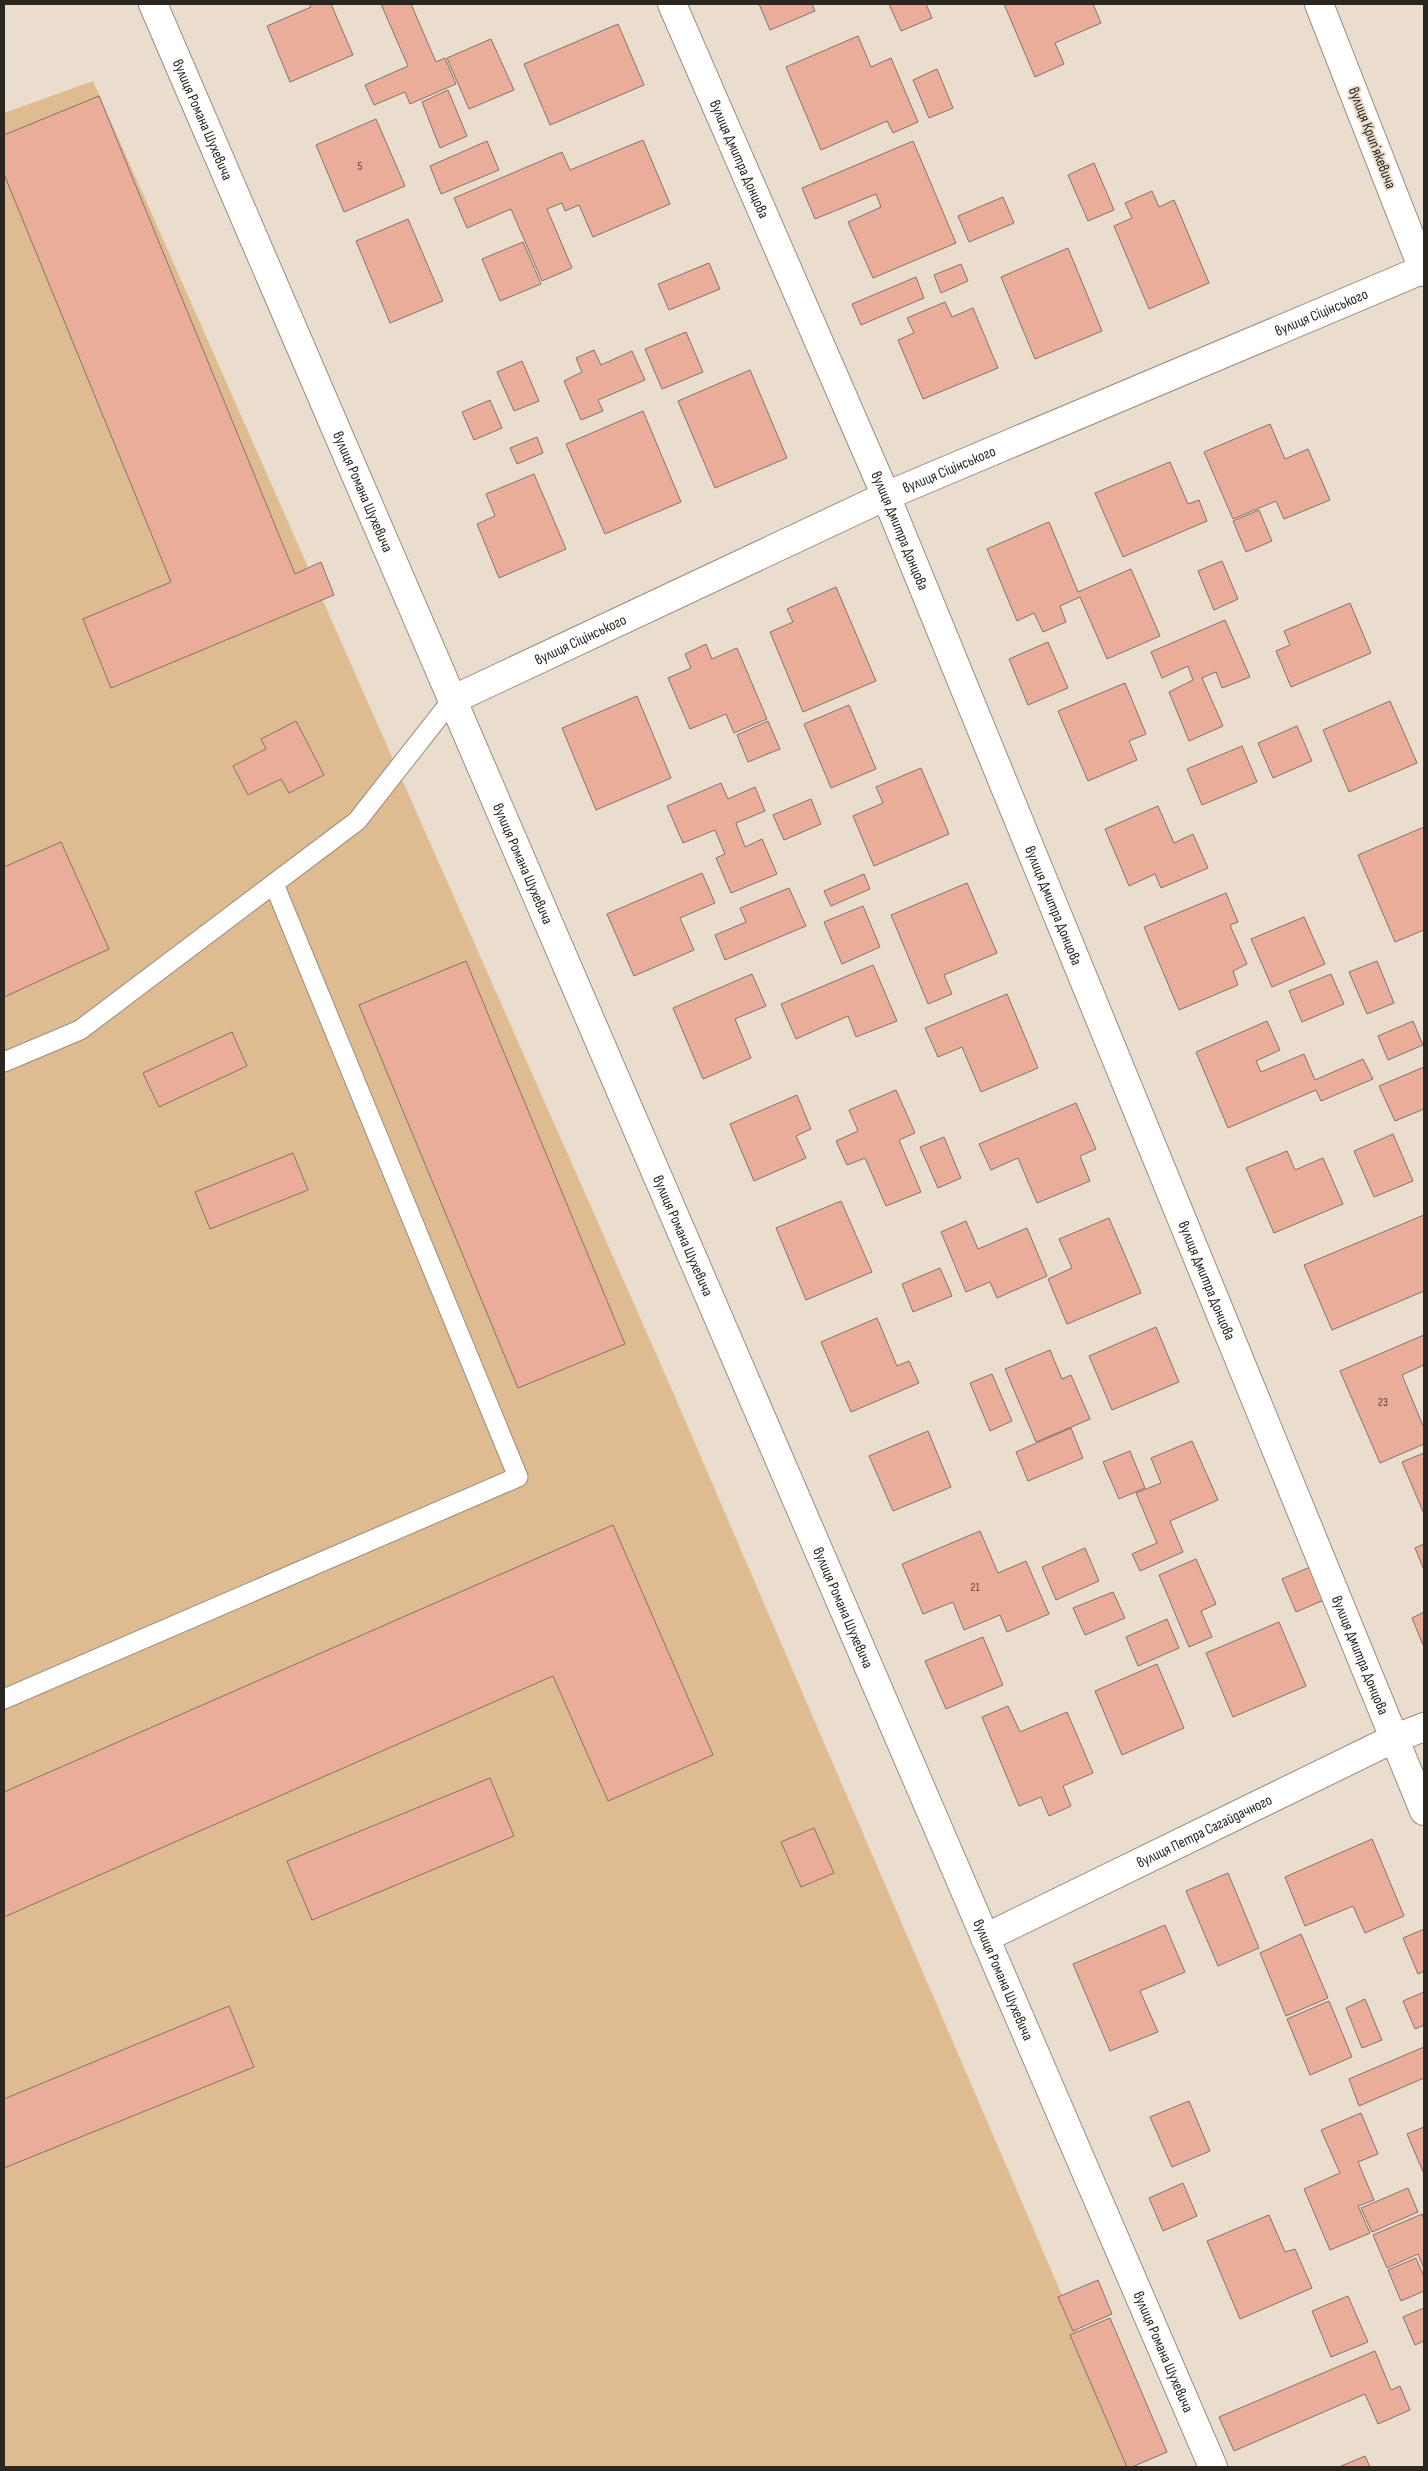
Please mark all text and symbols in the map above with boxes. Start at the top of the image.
street label: вулиця Романа Шухевича [168,56,237,183]
street label: вулиця Крипʼякевича [1344,84,1400,192]
street label: вулиця Дмитра Донцова [705,97,774,221]
house number: 5 [358,159,363,174]
street label: вулиця Сіцінського [1272,284,1371,340]
street label: вулиця Романа Шухевича [328,428,397,555]
street label: вулиця Сіцінського [900,441,998,497]
street label: вулиця Дмитра Донцова [867,468,933,593]
street label: вулиця Сіцінського [532,610,629,669]
street label: вулиця Романа Шухевича [489,800,558,927]
street label: вулиця Дмитра Донцова [1021,843,1087,968]
street label: вулиця Романа Шухевича [649,1172,718,1299]
street label: вулиця Дмитра Донцова [1174,1218,1240,1343]
house number: 23 [1378,1395,1388,1410]
street label: вулиця Романа Шухевича [809,1544,878,1671]
house number: 21 [970,1580,980,1595]
street label: вулиця Дмитра Донцова [1327,1593,1393,1718]
street label: вулиця Петра Сагайдачного [1133,1790,1275,1872]
street label: вулиця Романа Шухевича [969,1916,1038,2043]
street label: вулиця Романа Шухевича [1129,2288,1198,2415]

